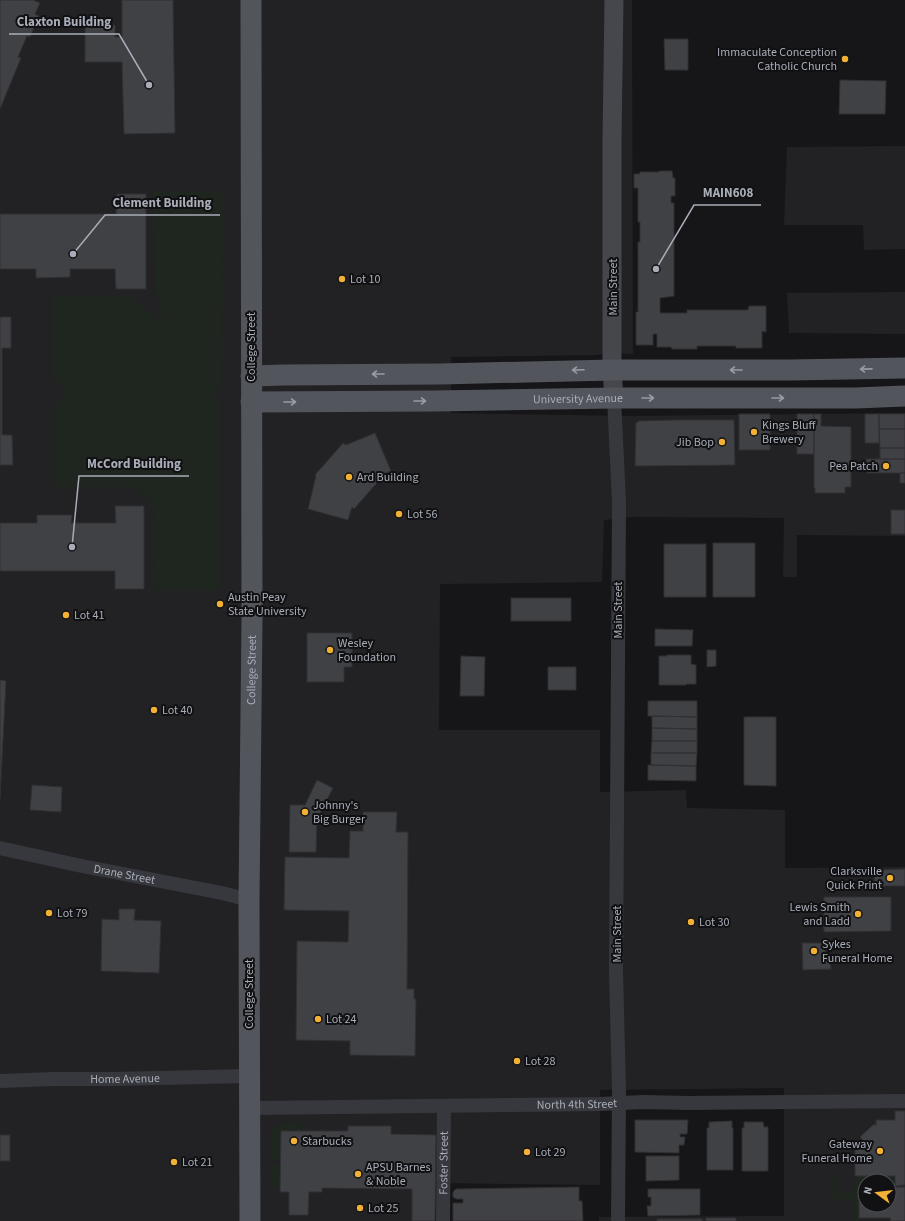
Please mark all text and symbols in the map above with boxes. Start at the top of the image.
callout: Claxton Building [9,9,119,34]
text: Claxton Building [17,13,111,31]
place label: Immaculate Conception Catholic Church [717,44,837,75]
marker: Immaculate Conception Catholic Church [840,54,850,64]
callout: MAIN608 [694,180,761,205]
text: MAIN608 [703,184,753,202]
callout: Clement Building [105,190,220,215]
text: Clement Building [113,194,211,212]
street label: Main Street [605,259,622,315]
place label: Lot 10 [350,271,380,288]
marker: Lot 10 [337,274,347,284]
street label: College Street [243,312,260,382]
one-way arrow [860,365,873,373]
one-way arrow [730,366,743,374]
one-way arrow [572,367,585,374]
one-way arrow [372,370,385,378]
street label: University Avenue [533,390,623,408]
one-way arrow [641,394,654,402]
one-way arrow [771,394,784,402]
one-way arrow [413,397,426,405]
one-way arrow [283,398,296,406]
place label: Kings Bluff Brewery [762,417,817,448]
marker: Kings Bluff Brewery [749,427,759,437]
place label: Jib Bop [676,434,714,451]
marker: Jib Bop [717,437,727,447]
callout: McCord Building [79,451,189,476]
text: McCord Building [87,455,181,473]
place label: Pea Patch [829,458,878,475]
marker: Pea Patch [881,461,891,471]
place label: Ard Building [357,469,418,486]
marker: Ard Building [344,472,354,482]
place label: Lot 56 [407,506,437,523]
marker: Lot 56 [394,509,404,519]
street label: Main Street [610,582,627,638]
place label: Austin Peay State University [228,589,307,620]
marker: Austin Peay State University [215,599,225,609]
place label: Lot 41 [74,607,104,624]
marker: Lot 41 [61,610,71,620]
street label: College Street [243,635,261,705]
place label: Wesley Foundation [338,635,396,666]
marker: Wesley Foundation [325,645,335,655]
place label: Lot 40 [162,702,192,719]
marker: Lot 40 [149,705,159,715]
place label: Johnny's Big Burger [313,797,366,828]
marker: Johnny's Big Burger [300,807,310,817]
street label: Drane Street [92,860,156,889]
place label: Clarksville Quick Print [826,863,882,894]
marker: Clarksville Quick Print [885,873,895,883]
place label: Lewis Smith and Ladd [789,899,850,930]
place label: Lot 79 [57,905,87,922]
street label: Main Street [609,906,626,962]
marker: Lot 79 [44,908,54,918]
marker: Lewis Smith and Ladd [853,909,863,919]
place label: Lot 30 [699,914,729,931]
marker: Lot 30 [686,917,696,927]
place label: Sykes Funeral Home [822,936,892,967]
marker: Sykes Funeral Home [809,946,819,956]
street label: College Street [241,959,258,1029]
place label: Lot 24 [326,1011,356,1028]
marker: Lot 24 [313,1014,323,1024]
place label: Lot 28 [525,1053,555,1070]
marker: Lot 28 [512,1056,522,1066]
street label: Home Avenue [90,1070,160,1088]
street label: North 4th Street [537,1095,618,1114]
street label: Foster Street [435,1131,453,1195]
place label: Starbucks [302,1133,352,1150]
marker: Starbucks [289,1136,299,1146]
place label: Gateway Funeral Home [802,1136,872,1167]
place label: Lot 29 [535,1144,565,1161]
marker: Gateway Funeral Home [875,1146,885,1156]
marker: Lot 29 [522,1147,532,1157]
place label: Lot 21 [182,1154,212,1171]
marker: Lot 21 [169,1157,179,1167]
place label: APSU Barnes & Noble [366,1159,431,1190]
marker: APSU Barnes & Noble [353,1169,363,1179]
north arrow [857,1173,897,1213]
text: N [860,1185,876,1196]
place label: Lot 25 [368,1200,398,1217]
marker: Lot 25 [355,1203,365,1213]

